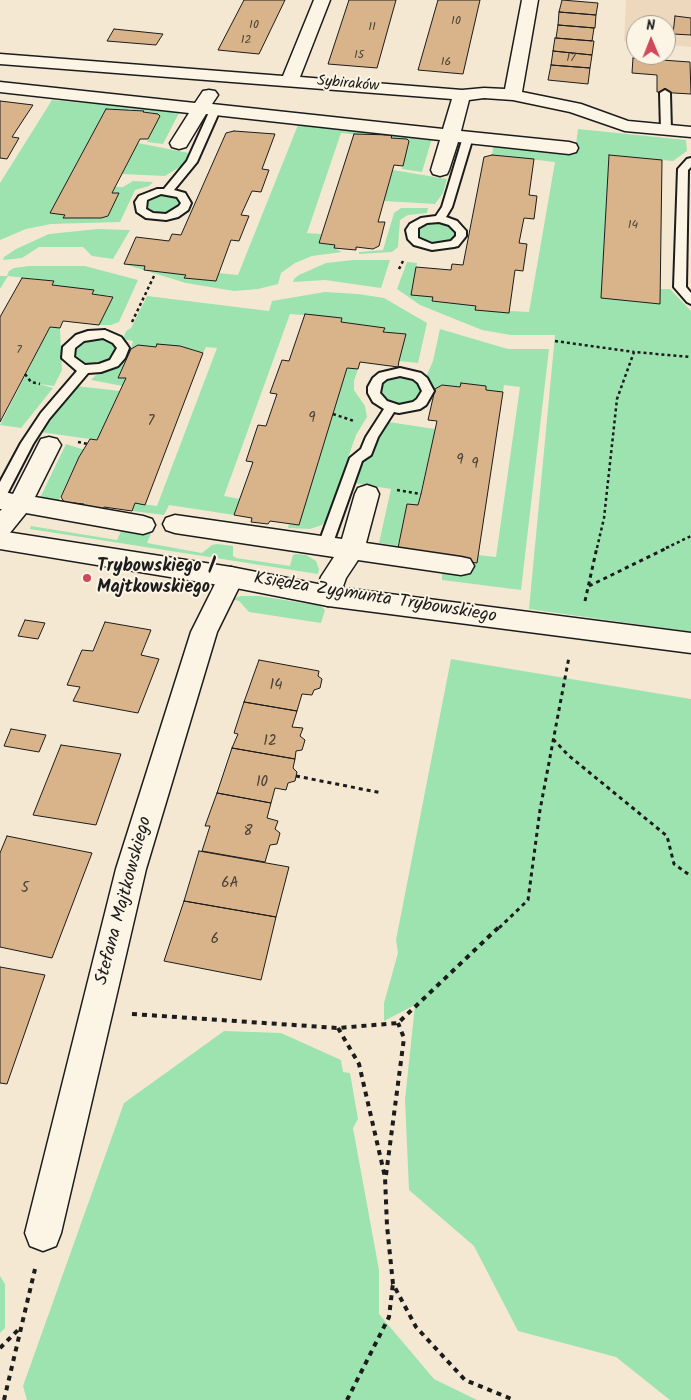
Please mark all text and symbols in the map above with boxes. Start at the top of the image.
house number: 10 [451,15,461,29]
north arrow [626,15,676,65]
text: N [646,15,655,37]
house number: 10 [249,19,259,33]
house number: 11 [368,21,376,35]
house number: 12 [241,34,251,48]
house number: 15 [354,49,364,63]
house number: 17 [566,52,576,66]
house number: 16 [441,56,451,70]
street label: Sybiraków [316,73,380,97]
house number: 14 [628,219,638,233]
house number: 7 [16,344,22,358]
house number: 9 [308,410,316,428]
house number: 7 [148,413,154,431]
house number: 9 [456,452,464,470]
house number: 9 [471,456,479,474]
place label: Trybowskiego / Majtkowskiego [97,557,213,600]
street label: Księdza Zygmunta Trybowskiego [252,569,498,629]
marker: Trybowskiego / Majtkowskiego [81,572,93,584]
house number: 14 [270,677,282,695]
house number: 12 [263,733,277,751]
house number: 10 [256,774,268,792]
street label: Stefana Majtkowskiego [92,815,158,987]
house number: 8 [243,823,253,841]
house number: 6A [221,875,239,893]
house number: 5 [21,880,29,898]
house number: 6 [211,931,219,949]

